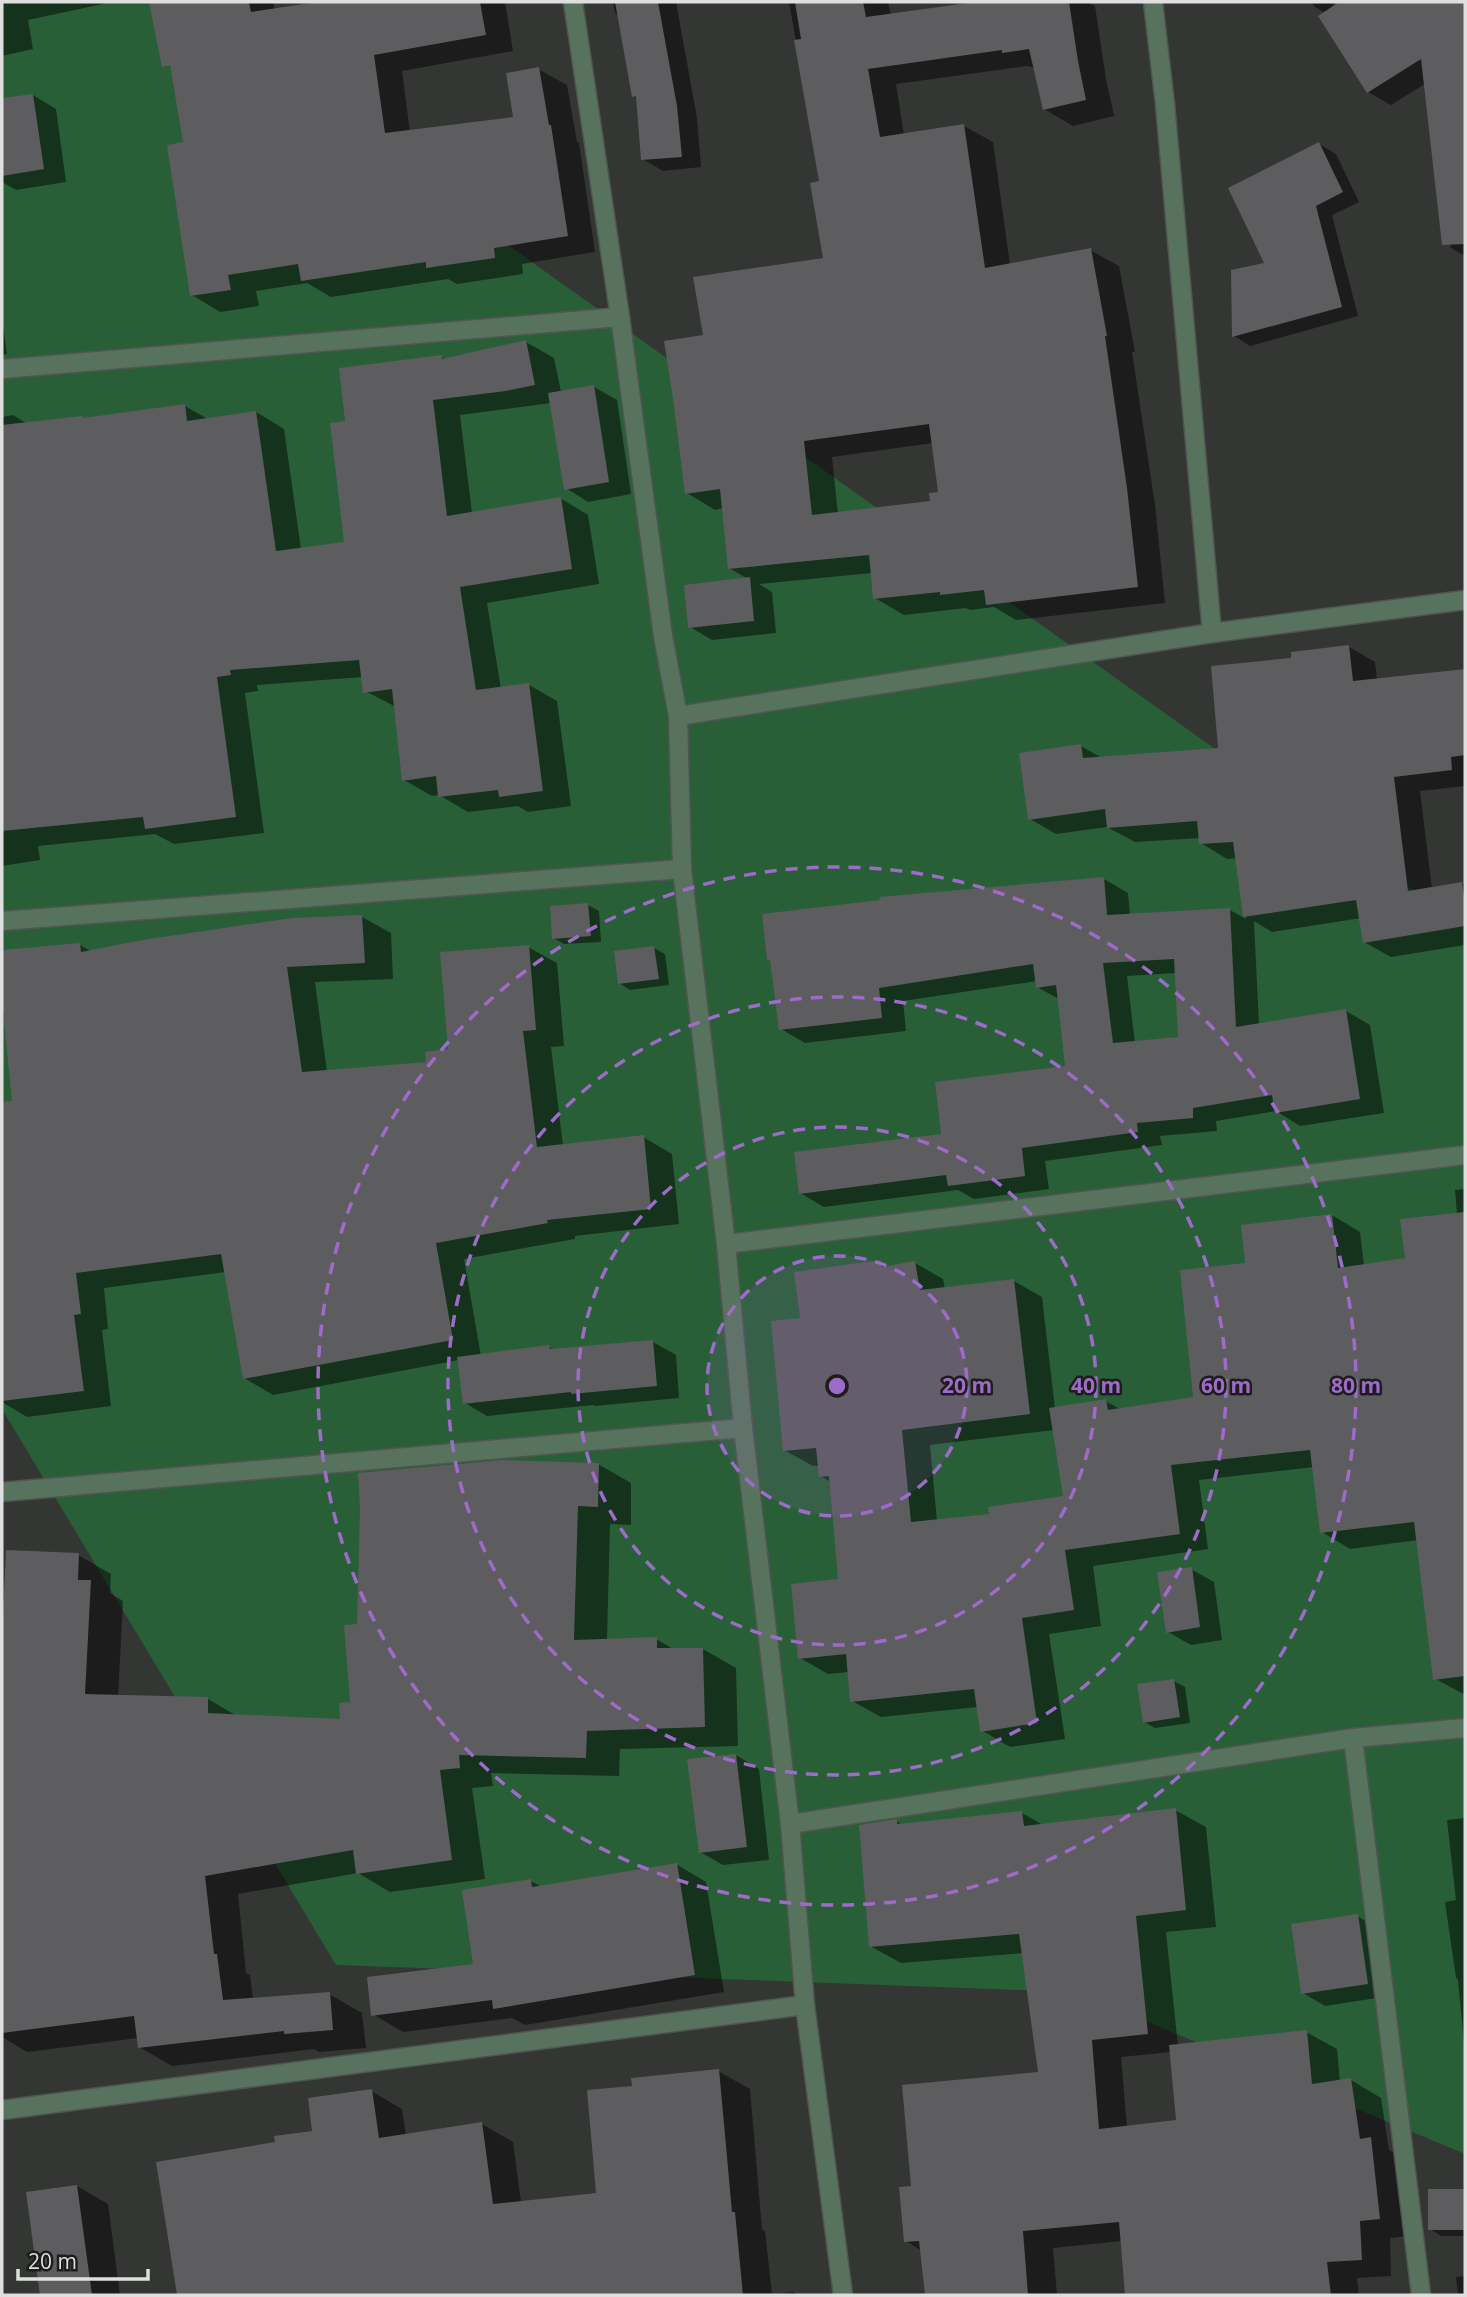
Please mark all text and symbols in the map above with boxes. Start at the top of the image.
text: 20 m [942,1371,992,1399]
text: 40 m [1071,1371,1121,1399]
text: 60 m [1201,1371,1251,1399]
text: 80 m [1331,1371,1381,1399]
centre of rings [825,1374,849,1398]
scale bar [18,2238,147,2282]
text: 20 m [28,2247,77,2275]

